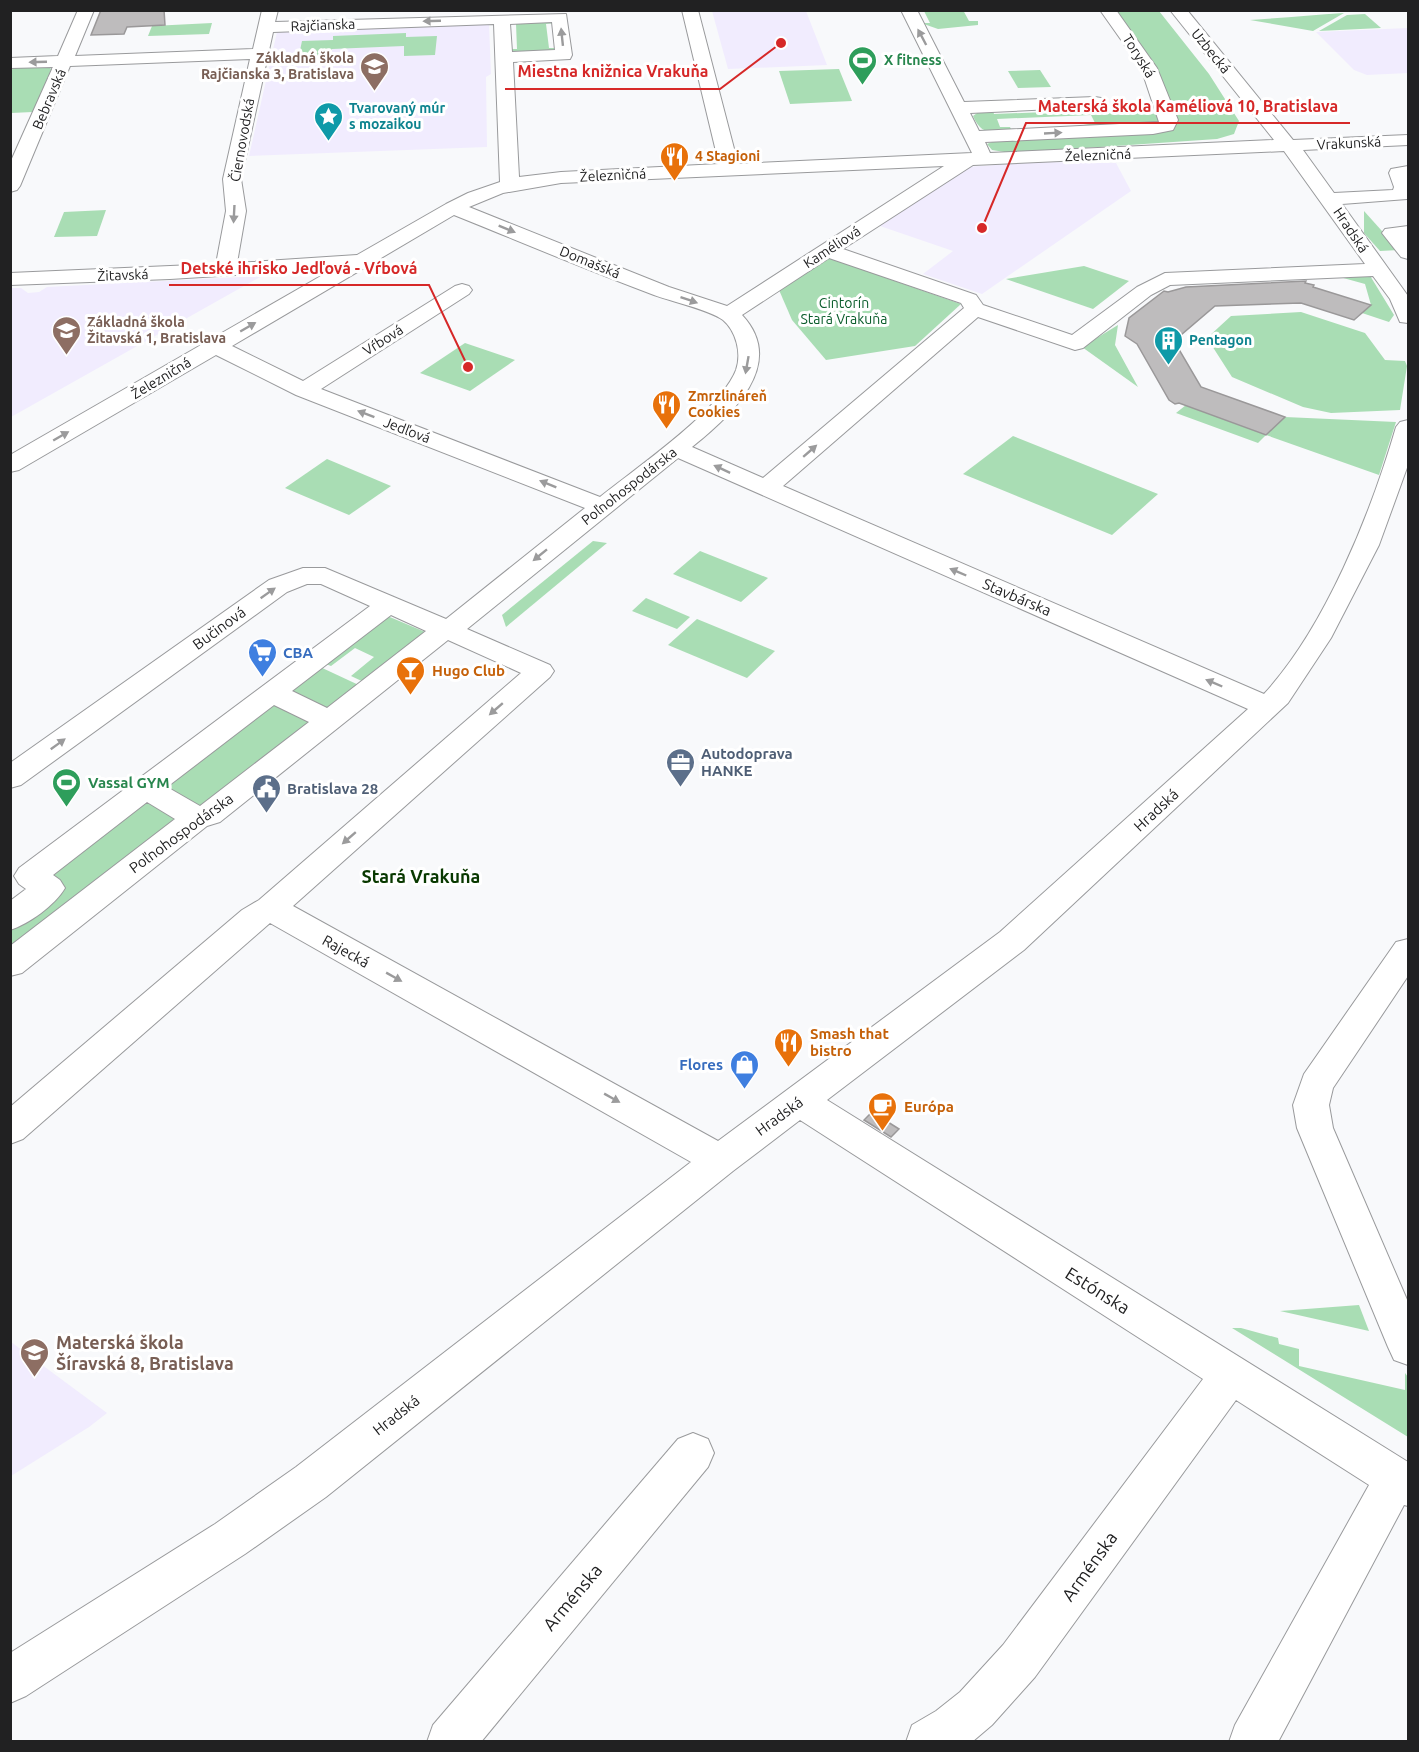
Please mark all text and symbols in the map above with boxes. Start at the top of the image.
street label: Rajčianska [290,16,356,34]
one-way arrow [422,17,441,26]
street label: Uzbecká [1188,26,1234,76]
one-way arrow [557,27,567,46]
one-way arrow [918,28,928,46]
street label: Toryská [1119,31,1159,81]
sports icon: X fitness [847,44,879,86]
place label: Základná škola Rajčianska 3, Bratislava [201,50,354,82]
school or university icon: Základná škola Rajčianska 3, Bratislava [359,50,391,92]
place label: X fitness [884,52,942,68]
callout: Miestna knižnica Vrakuňa [505,55,720,89]
one-way arrow [28,57,47,66]
text: Miestna knižnica Vrakuňa [518,62,708,80]
street label: Bebravská [29,66,69,132]
callout: Materská škola Kaméliová 10, Bratislava [1026,89,1350,123]
street label: Čiernovodská [226,97,257,183]
text: Materská škola Kaméliová 10, Bratislava [1038,97,1338,115]
place icon: Tvarovaný múr s mozaikou [312,100,344,142]
place label: Tvarovaný múr s mozaikou [349,100,445,132]
one-way arrow [1043,129,1062,138]
street label: Vrakunská [1316,133,1382,153]
restaurant icon: 4 Stagioni [658,140,690,182]
street label: Železničná [1064,145,1132,164]
place label: 4 Stagioni [695,148,760,164]
street label: Železničná [579,164,647,185]
one-way arrow [230,204,239,223]
street label: Hradská [1330,204,1372,256]
street label: Kaméliová [800,223,864,271]
one-way arrow [498,225,516,234]
street label: Domašská [557,243,623,281]
callout: Detské ihrisko Jedľová - Vŕbová [169,251,429,285]
text: Detské ihrisko Jedľová - Vŕbová [181,259,417,277]
street label: Žitavská [97,265,149,284]
park label: Cintorín Stará Vrakuňa [800,295,888,327]
one-way arrow [680,296,698,305]
school or university icon: Základná škola Žitavská 1, Bratislava [50,314,82,356]
place label: Základná škola Žitavská 1, Bratislava [87,314,226,346]
street label: Vŕbová [360,321,406,359]
one-way arrow [240,322,257,332]
building icon: Pentagon [1152,324,1184,366]
place label: Pentagon [1189,332,1252,348]
street label: Železničná [128,353,194,402]
one-way arrow [742,356,751,375]
restaurant icon: Zmrzlináreň Cookies [651,388,683,430]
place label: Zmrzlináreň Cookies [688,388,767,420]
one-way arrow [357,409,375,418]
street label: Jedľová [381,414,433,446]
one-way arrow [53,431,69,442]
street label: Poľnohospodárska [578,444,680,528]
one-way arrow [802,445,817,458]
one-way arrow [712,464,730,474]
one-way arrow [538,479,556,489]
one-way arrow [533,549,548,561]
one-way arrow [949,567,967,577]
street label: Stavbárska [980,575,1054,619]
one-way arrow [259,587,275,599]
street label: Bučinová [189,603,249,653]
supermarket icon: CBA [246,636,278,678]
place label: CBA [283,644,313,661]
bar icon: Hugo Club [395,654,427,696]
place label: Hugo Club [432,662,505,679]
one-way arrow [1206,678,1223,687]
one-way arrow [489,702,504,715]
one-way arrow [49,738,65,750]
place label: Autodoprava HANKE [701,745,793,779]
office icon: Autodoprava HANKE [664,746,696,788]
sports icon: Vassal GYM [51,766,83,808]
public building icon: Bratislava 28 [250,772,282,814]
place label: Vassal GYM [88,774,170,791]
place label: Bratislava 28 [287,780,378,797]
street label: Hradská [1130,785,1182,835]
street label: Poľnohospodárska [126,790,236,876]
one-way arrow [342,831,357,844]
district label: Stará Vrakuňa [362,866,480,886]
street label: Rajecká [319,931,373,971]
one-way arrow [386,972,403,982]
place label: Smash that bistro [810,1025,889,1059]
restaurant icon: Smash that bistro [773,1026,805,1068]
shop icon: Flores [728,1048,760,1090]
place label: Flores [679,1056,723,1073]
cafe icon: Európa [867,1090,899,1132]
one-way arrow [604,1093,621,1103]
street label: Hradská [752,1093,806,1139]
place label: Európa [904,1098,954,1115]
street label: Estónska [1062,1262,1134,1318]
place label: Materská škola Šíravská 8, Bratislava [56,1332,234,1373]
school or university icon: Materská škola Šíravská 8, Bratislava [19,1336,51,1378]
street label: Hradská [369,1392,423,1438]
street label: Arménska [1057,1528,1121,1604]
street label: Arménska [538,1560,606,1634]

